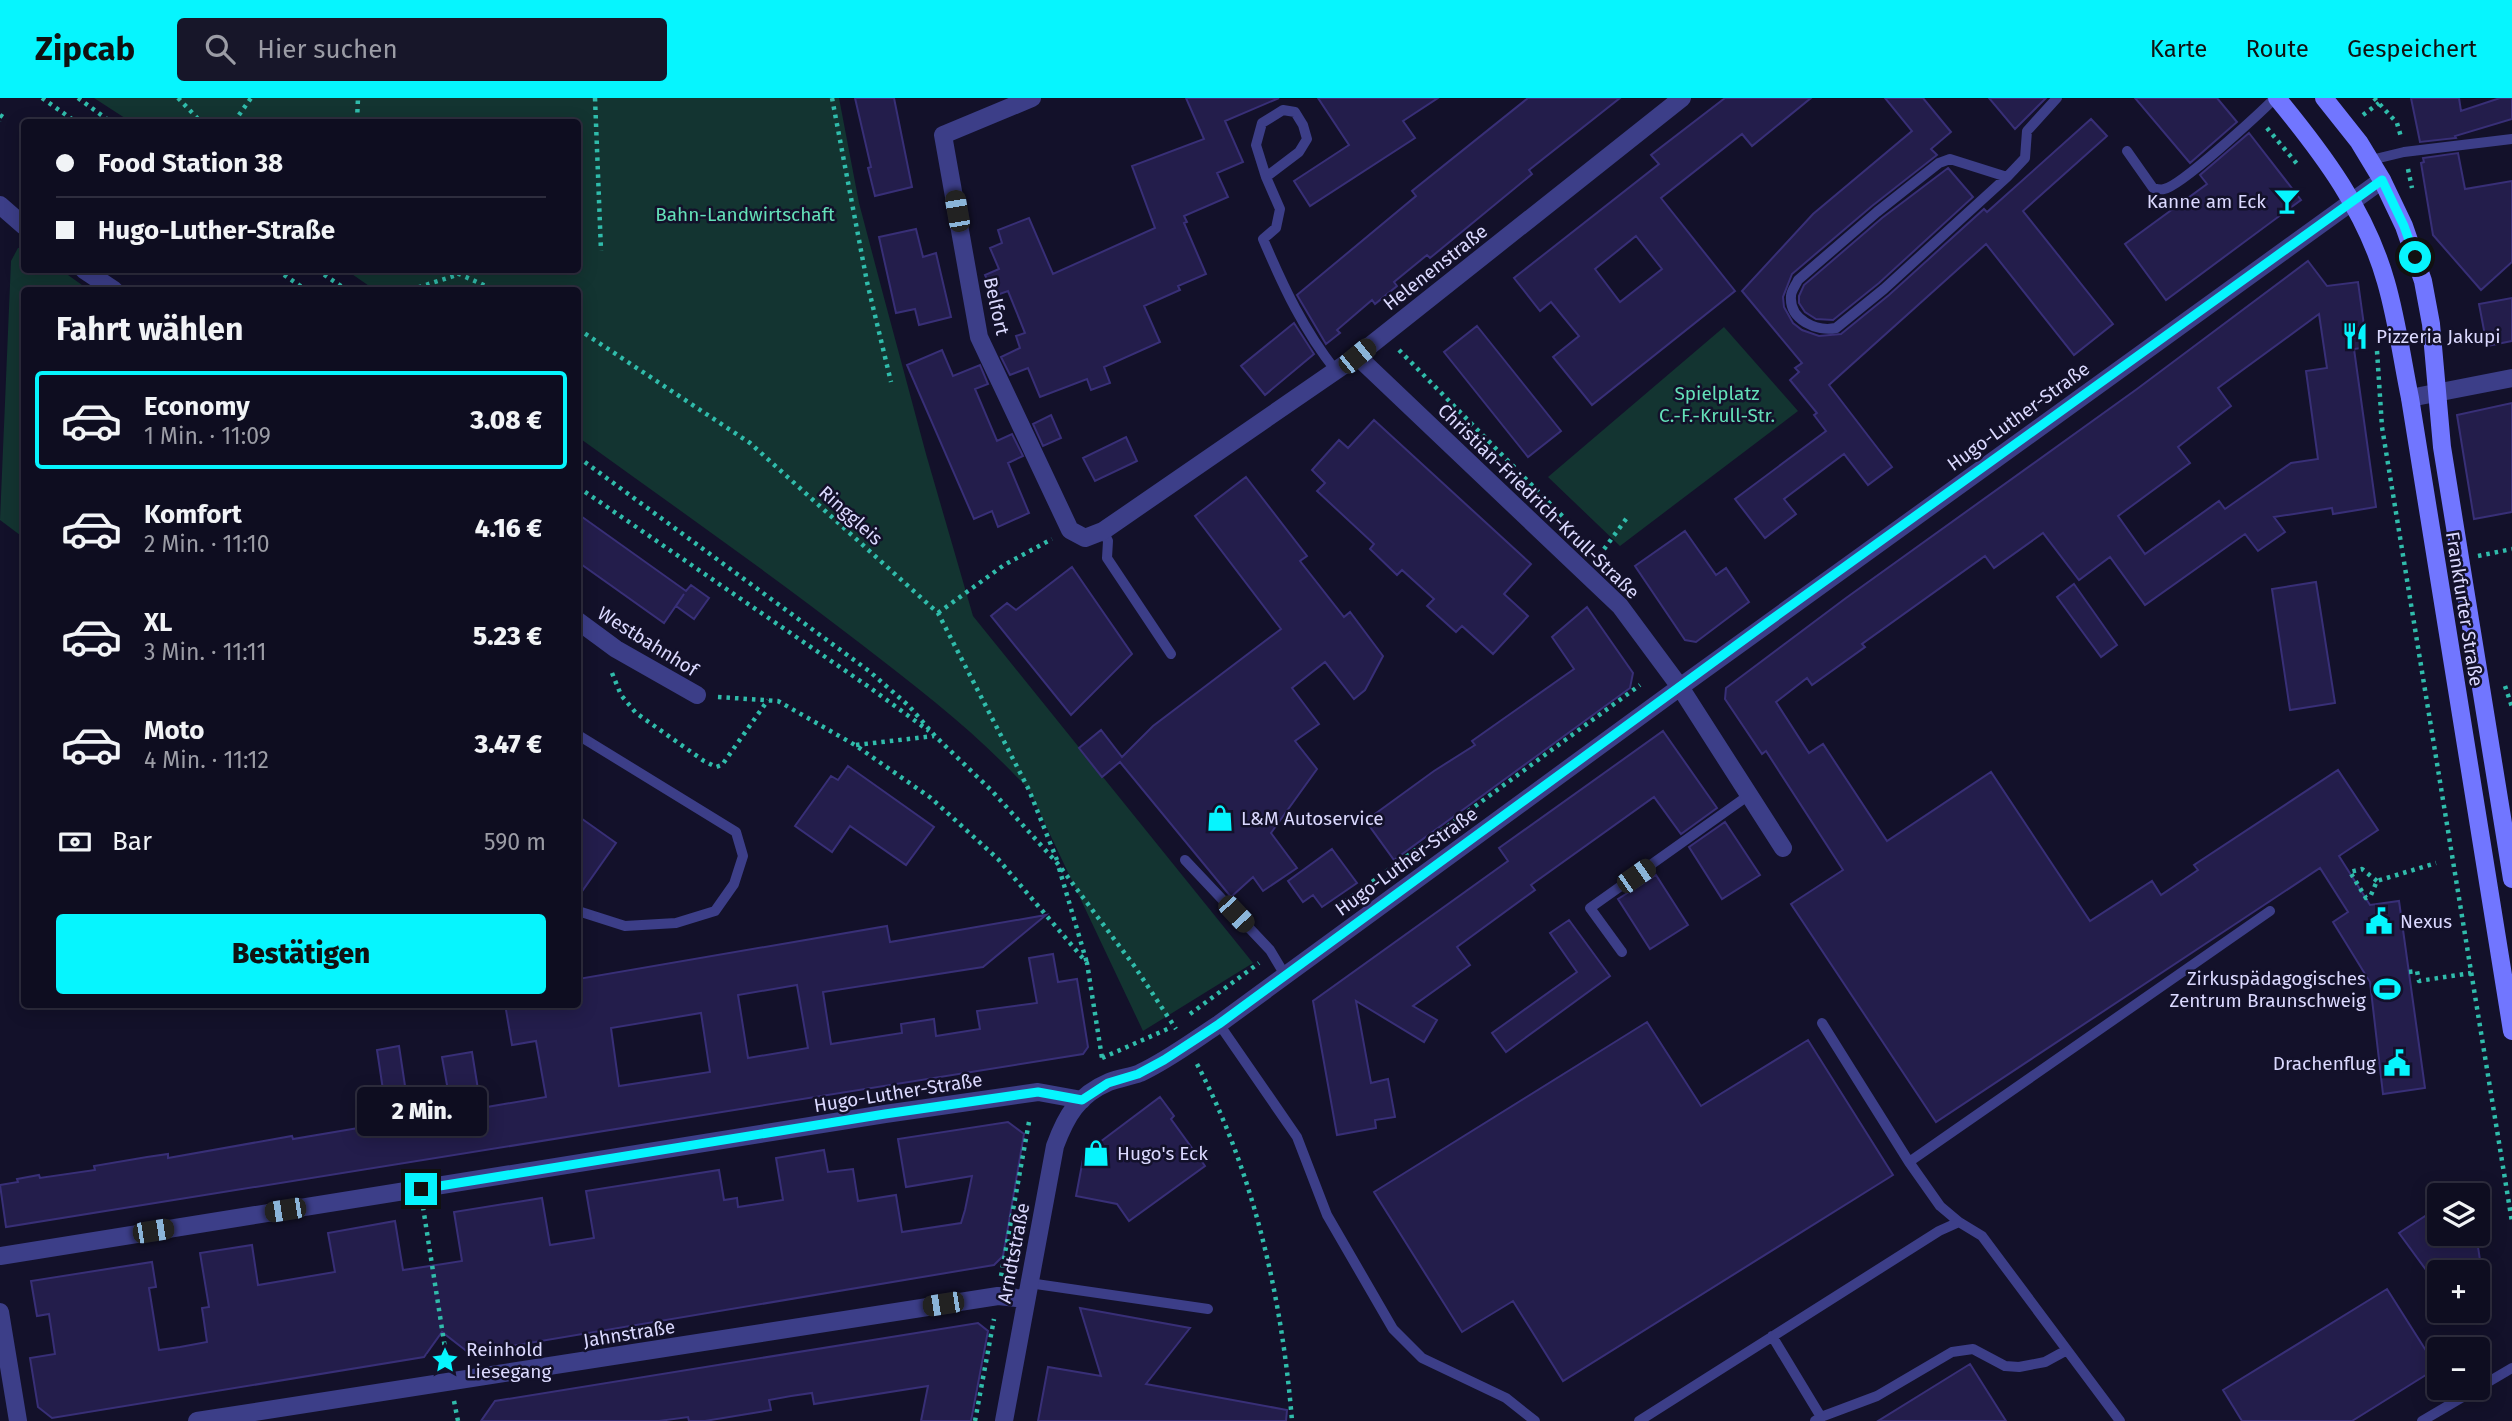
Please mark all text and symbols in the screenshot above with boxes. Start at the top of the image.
search box [177,18,667,81]
text: Zipcab [35,29,135,69]
icon: search [201,30,239,68]
text: Hier suchen [257,34,398,65]
text: Karte [2150,35,2207,63]
text: Route [2245,35,2309,63]
text: Gespeichert [2347,35,2477,63]
text: Food Station 38 [98,148,283,179]
bar icon: Kanne am Eck [2272,186,2302,216]
car [944,188,971,234]
place label: Kanne am Eck [2147,190,2266,213]
park label: Bahn-Landwirtschaft [655,203,835,226]
text: Hugo-Luther-Straße [98,215,335,246]
street label: Helenenstraße [1379,220,1492,315]
route start [2399,241,2431,273]
street label: Belfort [979,275,1014,338]
text: Fahrt wählen [56,310,243,348]
restaurant icon: Pizzeria Jakupi [2340,321,2370,351]
place label: Pizzeria Jakupi [2376,325,2501,348]
car [1335,335,1380,377]
street label: Hugo-Luther-Straße [1943,357,2094,476]
park label: Spielplatz C.-F.-Krull-Str. [1659,382,1775,427]
icon: car [60,389,123,452]
text: Economy [144,391,250,422]
street label: Christian-Friedrich-Krull-Straße [1433,399,1644,604]
text: 3.08 € [470,405,542,436]
text: 1 Min. · 11:09 [144,422,271,450]
street label: Ringgleis [814,481,887,550]
icon: car [60,497,123,560]
text: Komfort [144,499,242,530]
text: 4.16 € [475,513,542,544]
text: 2 Min. · 11:10 [144,530,270,558]
street label: Frankfurter Straße [2441,530,2488,688]
street label: Westbahnhof [593,601,704,682]
icon: car [60,605,123,668]
text: XL [144,607,172,638]
text: 5.23 € [473,621,542,652]
text: 3 Min. · 11:11 [144,638,266,666]
icon: car [60,713,123,776]
text: Moto [144,715,204,746]
text: 3.47 € [475,729,542,760]
text: 4 Min. · 11:12 [144,746,269,774]
street label: Hugo-Luther-Straße [1331,802,1482,921]
shop icon: L&M Autoservice [1205,803,1235,833]
place label: L&M Autoservice [1241,807,1384,830]
icon: cash [56,823,94,861]
text: Bar [112,826,152,857]
text: 590 m [484,828,546,856]
car [1613,855,1660,897]
car [1214,891,1259,937]
public building icon: Nexus [2364,906,2394,936]
place label: Nexus [2400,910,2452,933]
button: Bestätigen [56,914,546,994]
place label: Zirkuspädagogisches Zentrum Braunschweig [2169,967,2366,1012]
sports icon: Zirkuspädagogisches Zentrum Braunschweig [2372,974,2402,1004]
public building icon: Drachenflug [2382,1048,2412,1078]
place label: Drachenflug [2273,1052,2376,1075]
street label: Hugo-Luther-Straße [812,1068,984,1117]
callout: 2 Min. [356,1088,486,1136]
text: 2 Min. [392,1097,452,1125]
shop icon: Hugo's Eck [1081,1138,1111,1168]
place label: Hugo's Eck [1117,1142,1208,1165]
route end [405,1173,437,1205]
map controls [2427,1183,2490,1400]
button: layers [2427,1183,2490,1246]
car [263,1196,308,1224]
street label: Arndtstraße [992,1201,1035,1305]
car [131,1217,176,1245]
button: + [2427,1260,2490,1323]
car [921,1290,966,1318]
street label: Jahnstraße [581,1315,677,1352]
button: − [2427,1337,2490,1400]
place label: Reinhold Liesegang [466,1338,551,1383]
place icon: Reinhold Liesegang [430,1345,460,1375]

